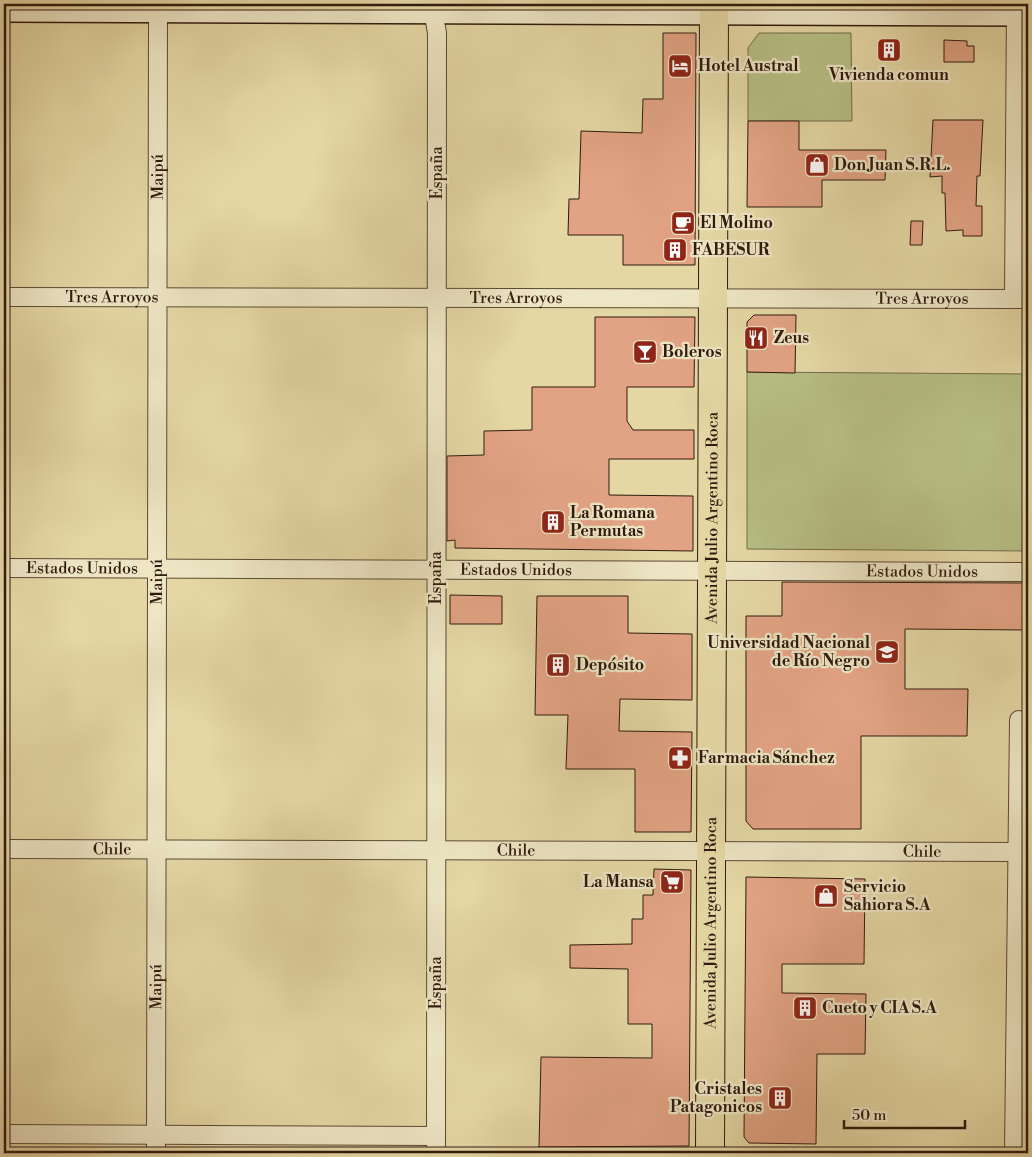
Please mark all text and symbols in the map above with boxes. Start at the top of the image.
building icon: Vivienda comun [876,37,902,63]
hotel icon: Hotel Austral [667,53,693,79]
place label: Hotel Austral [698,56,799,76]
place label: Vivienda comun [828,65,949,85]
street label: España [427,146,447,200]
shop icon: Don Juan S.R.L. [804,152,830,178]
street label: Maipú [148,154,168,200]
place label: Don Juan S.R.L. [834,155,951,175]
cafe icon: El Molino [670,210,696,236]
place label: El Molino [700,213,773,233]
building icon: FABESUR [662,237,688,263]
place label: FABESUR [692,240,771,260]
street label: Tres Arroyos [66,287,158,307]
street label: Tres Arroyos [470,288,562,308]
street label: Tres Arroyos [876,289,968,309]
restaurant icon: Zeus [743,325,769,351]
place label: Zeus [774,328,809,348]
bar icon: Boleros [632,339,658,365]
place label: Boleros [662,342,722,362]
street label: Avenida Julio Argentino Roca [702,411,723,625]
place label: La Romana Permutas [570,503,655,541]
building icon: La Romana Permutas [540,509,566,535]
street label: España [426,551,446,605]
street label: Estados Unidos [26,558,138,579]
street label: Maipú [147,559,167,605]
street label: Estados Unidos [460,560,572,580]
street label: Estados Unidos [866,561,978,582]
place label: Universidad Nacional de Río Negro [707,633,871,671]
school or university icon: Universidad Nacional de Río Negro [874,639,900,665]
building icon: Depósito [545,652,571,678]
place label: Depósito [576,655,644,675]
pharmacy icon: Farmacia Sánchez [667,745,693,771]
place label: Farmacia Sánchez [698,748,835,768]
street label: Avenida Julio Argentino Roca [700,816,721,1030]
street label: Chile [93,839,131,859]
street label: Chile [497,840,535,861]
street label: Chile [903,842,941,862]
supermarket icon: La Mansa [659,869,685,895]
place label: La Mansa [583,872,654,892]
place label: Servicio Sahiora S.A [844,877,931,915]
shop icon: Servicio Sahiora S.A [813,883,839,909]
street label: España [426,956,446,1010]
street label: Maipú [146,964,166,1010]
building icon: Cueto y CIA S.A [792,995,818,1021]
place label: Cueto y CIA S.A [822,998,937,1018]
place label: Cristales Patagonicos [670,1079,762,1117]
building icon: Cristales Patagonicos [767,1085,793,1111]
scale bar [844,1097,966,1129]
text: 50 m [852,1106,886,1125]

